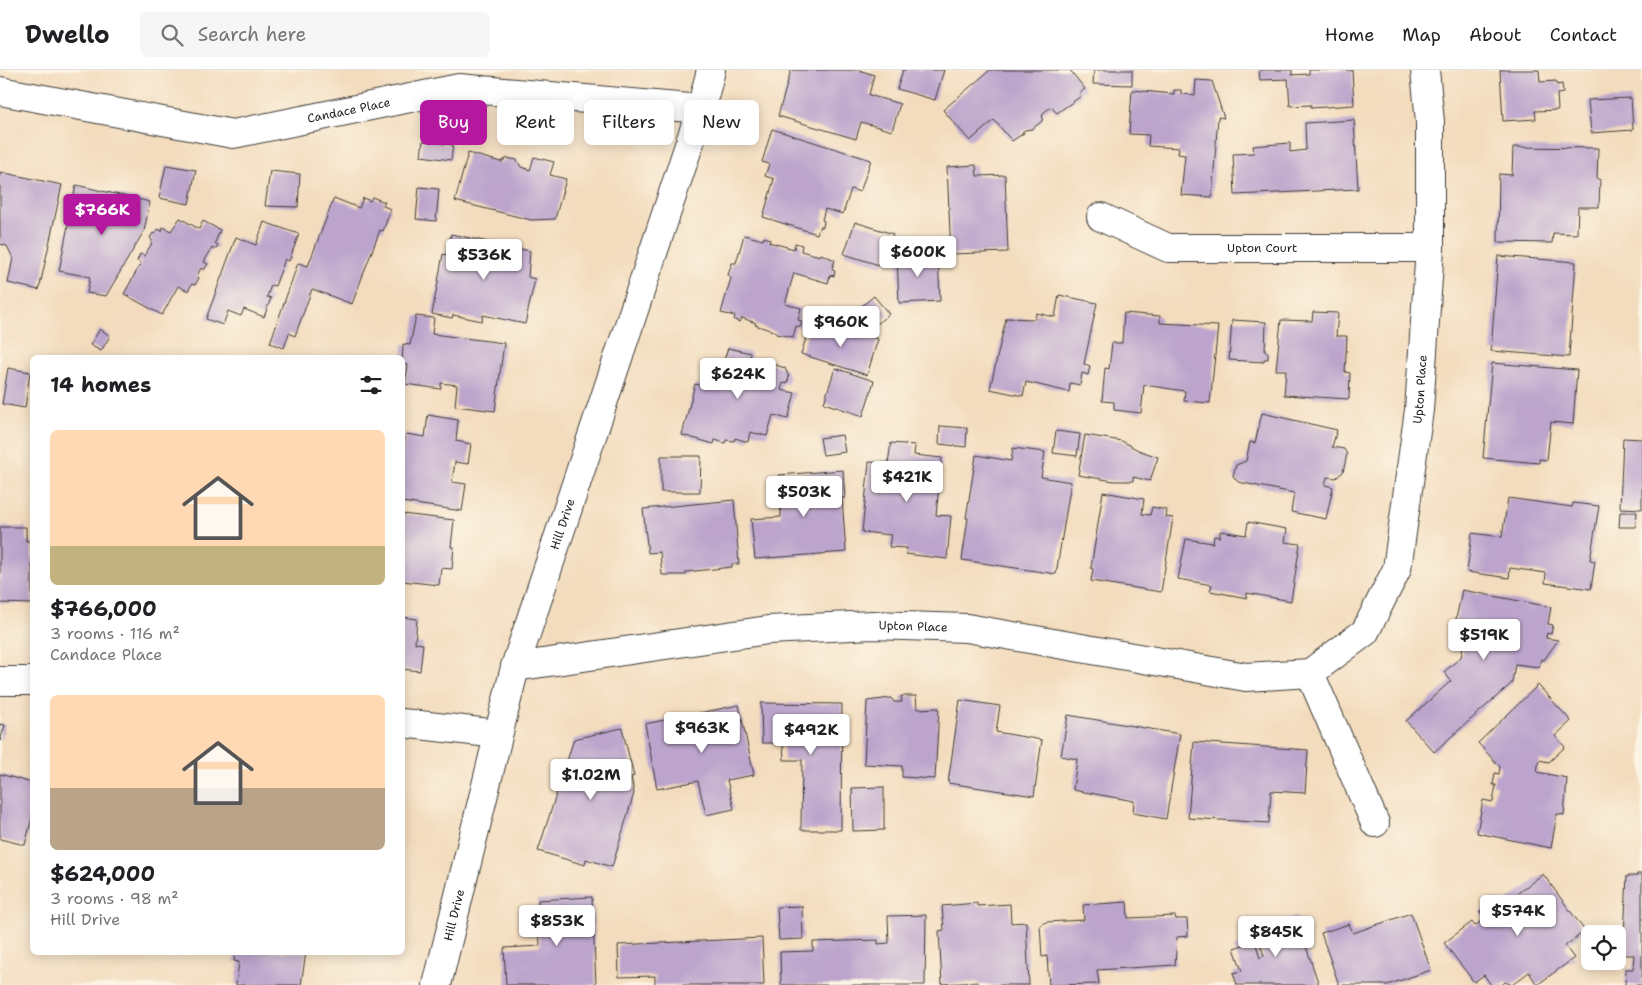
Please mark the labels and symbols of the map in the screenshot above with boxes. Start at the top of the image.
street label: Candace Place [306,94,392,127]
pin: $766K [67,194,137,236]
pin: $600K [883,236,953,278]
pin: $536K [449,238,519,281]
street label: Upton Court [1227,240,1297,256]
pin: $960K [806,306,876,348]
street label: Upton Place [1409,354,1431,425]
pin: $624K [703,358,773,400]
pin: $421K [872,460,942,503]
pin: $503K [769,476,839,518]
street label: Hill Drive [547,496,579,552]
street label: Upton Place [878,617,948,635]
pin: $519K [1449,618,1519,661]
pin: $963K [667,712,737,754]
pin: $492K [776,714,846,756]
pin: $1.02M [550,758,632,801]
street label: Hill Drive [440,887,468,943]
pin: $574K [1483,894,1553,937]
pin: $853K [522,904,592,947]
pin: $845K [1241,916,1311,958]

